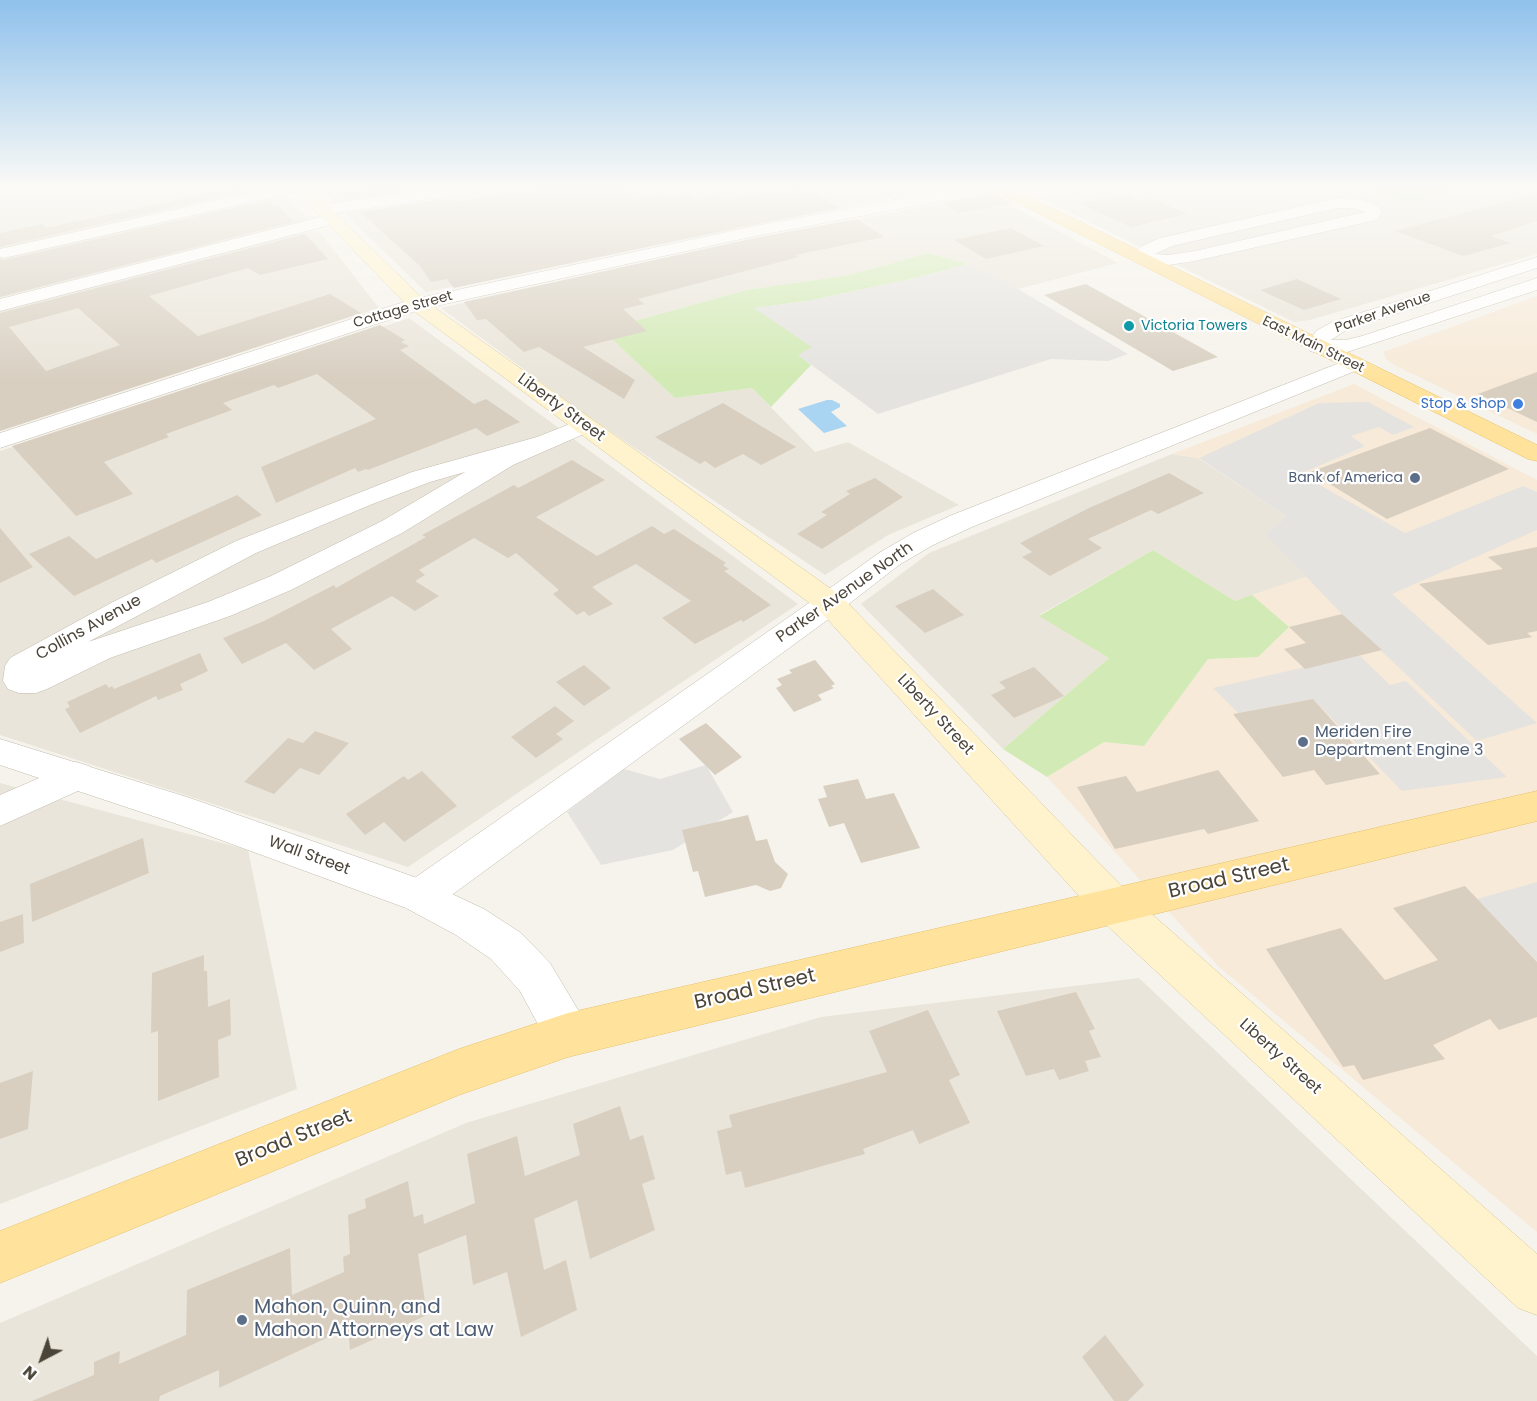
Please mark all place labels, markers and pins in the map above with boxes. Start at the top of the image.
place label: Victoria Towers [1141,318,1248,334]
marker: Victoria Towers [1122,319,1136,333]
place label: Stop & Shop [1421,396,1506,412]
marker: Stop & Shop [1511,397,1525,411]
place label: Bank of America [1289,470,1403,486]
marker: Bank of America [1408,471,1422,485]
place label: Meriden Fire Department Engine 3 [1315,723,1483,761]
marker: Meriden Fire Department Engine 3 [1296,735,1310,749]
place label: Mahon, Quinn, and Mahon Attorneys at Law [254,1296,494,1343]
marker: Mahon, Quinn, and Mahon Attorneys at Law [235,1313,249,1327]

